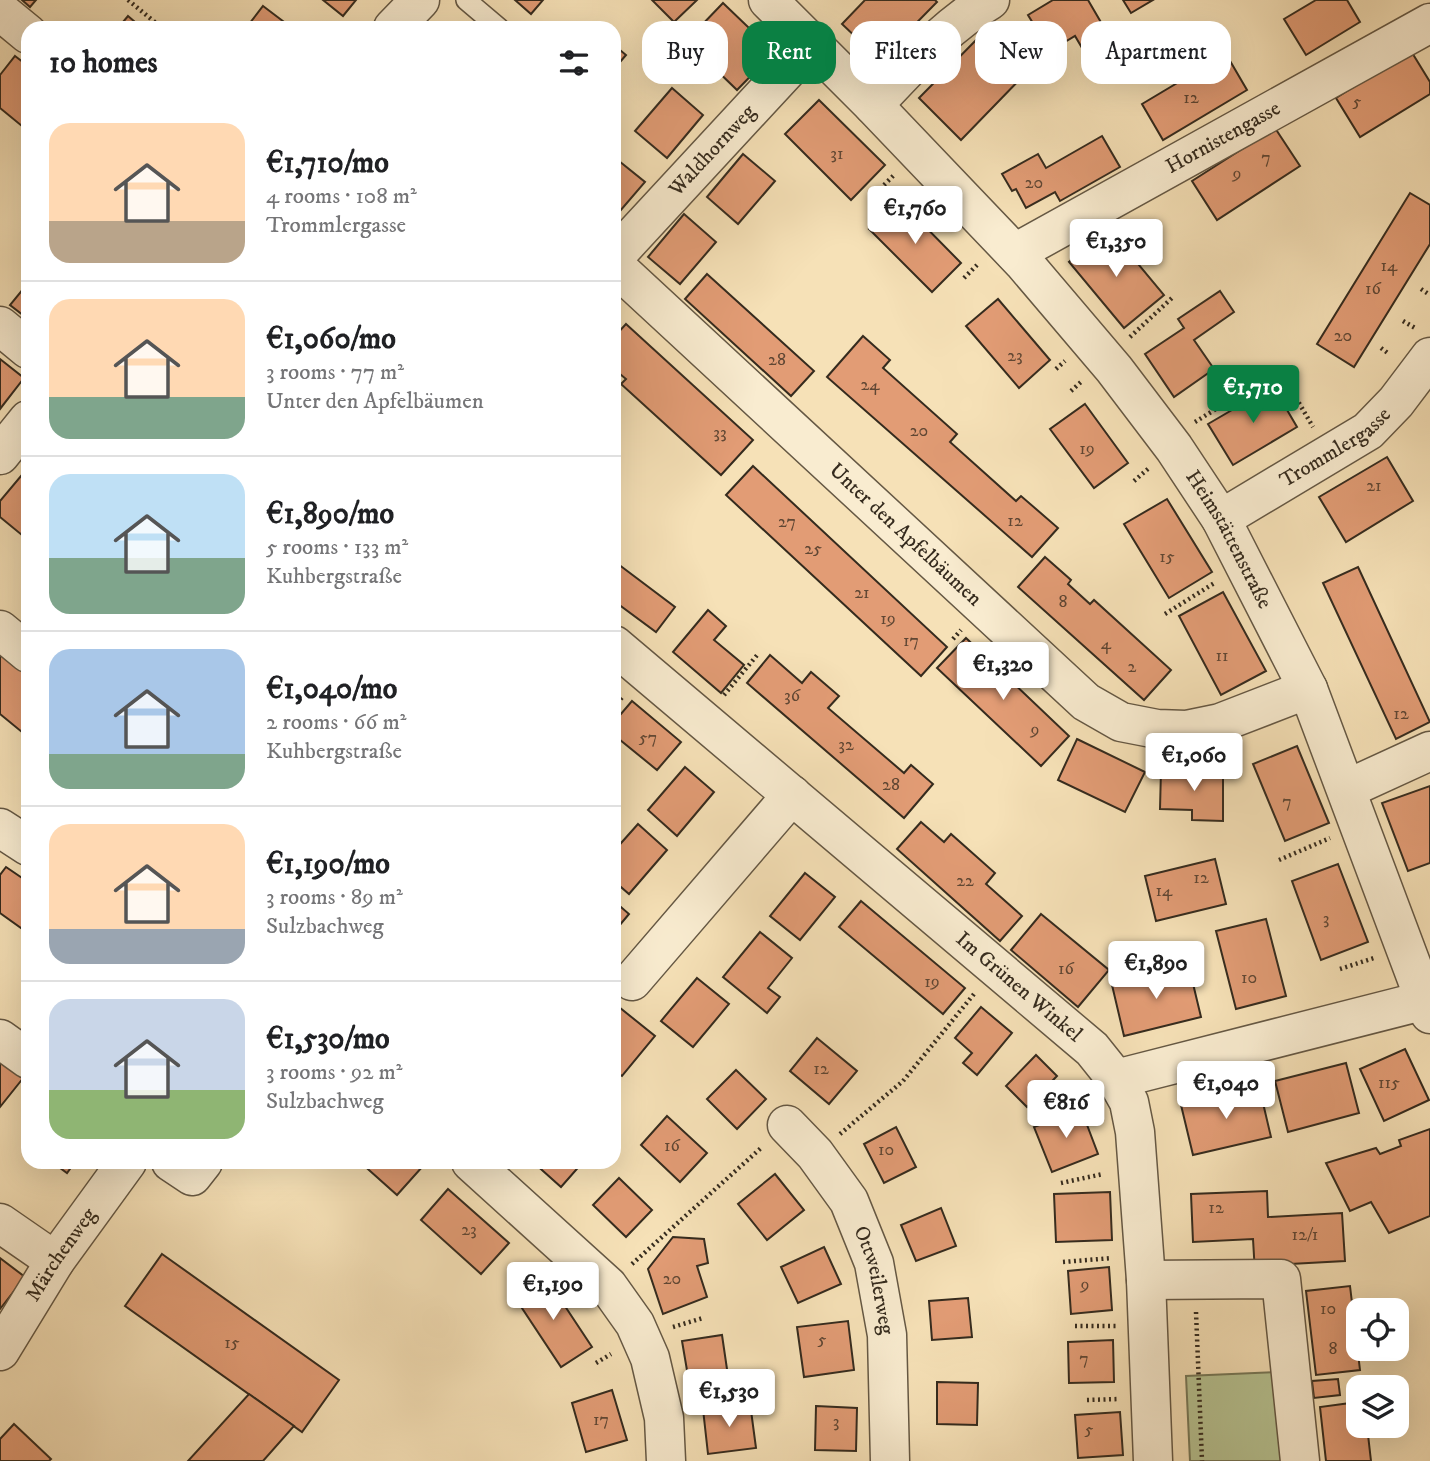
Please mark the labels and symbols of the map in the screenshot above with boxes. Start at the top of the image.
house number: 12 [1183,87,1199,109]
house number: 5 [1353,91,1362,113]
street label: Hornistengasse [1161,95,1285,180]
street label: Waldhornweg [663,99,762,203]
house number: 31 [830,143,844,165]
house number: 7 [1261,147,1271,169]
house number: 9 [1232,163,1241,185]
house number: 20 [1025,172,1043,194]
pin: €1,760 [858,187,972,246]
pin: €1,350 [1059,219,1173,279]
house number: 14 [1381,255,1398,277]
house number: 16 [1365,278,1382,300]
house number: 20 [1334,325,1352,347]
house number: 23 [1007,345,1023,367]
house number: 28 [768,349,786,371]
pin: €1,710 [1196,366,1310,425]
house number: 24 [860,374,880,396]
street label: Trommlergasse [1275,402,1397,494]
house number: 20 [910,420,928,442]
house number: 33 [713,422,727,444]
house number: 19 [1079,438,1095,460]
street label: Unter den Apfelbäumen [823,458,987,612]
street label: Heimstättenstraße [1179,465,1278,613]
house number: 21 [1366,475,1382,497]
house number: 12 [1007,510,1023,532]
house number: 27 [778,511,796,533]
house number: 25 [804,538,822,560]
house number: 15 [1159,546,1175,568]
house number: 21 [854,582,870,604]
house number: 8 [1058,591,1068,613]
house number: 19 [880,608,896,630]
house number: 17 [903,630,919,652]
house number: 4 [1101,633,1112,655]
pin: €1,320 [946,642,1060,702]
house number: 11 [1215,645,1229,667]
house number: 2 [1128,656,1137,678]
house number: 36 [784,685,801,707]
house number: 12 [1393,703,1409,725]
house number: 9 [1030,719,1039,741]
house number: 57 [639,727,657,749]
house number: 32 [838,734,854,756]
pin: €1,060 [1137,734,1251,793]
house number: 28 [882,774,900,796]
house number: 7 [1282,791,1292,813]
house number: 12 [1193,867,1209,889]
house number: 22 [956,870,974,892]
house number: 14 [1156,880,1173,902]
house number: 3 [1323,908,1329,930]
street label: Im Grünen Winkel [950,926,1088,1048]
pin: €1,890 [1099,942,1213,1001]
house number: 16 [1058,958,1075,980]
house number: 10 [1241,967,1257,989]
house number: 19 [924,971,940,993]
house number: 12 [813,1058,829,1080]
pin: €1,040 [1169,1062,1283,1121]
house number: 115 [1378,1072,1400,1094]
pin: €816 [1025,1080,1107,1140]
house number: 16 [664,1135,681,1157]
house number: 10 [878,1139,894,1161]
house number: 12 [1208,1197,1224,1219]
street label: Märchenweg [20,1202,103,1307]
house number: 23 [461,1219,477,1241]
street label: Ottweilerweg [847,1222,900,1337]
house number: 12/1 [1292,1224,1318,1246]
pin: €1,190 [496,1262,610,1322]
house number: 20 [663,1268,681,1290]
house number: 9 [1080,1274,1089,1296]
house number: 10 [1320,1298,1336,1320]
house number: 5 [818,1329,827,1351]
house number: 15 [224,1332,240,1354]
house number: 8 [1328,1338,1338,1360]
house number: 7 [1079,1348,1089,1370]
pin: €1,530 [672,1370,786,1429]
house number: 17 [593,1409,609,1431]
house number: 3 [833,1411,839,1433]
house number: 5 [1085,1419,1094,1441]

